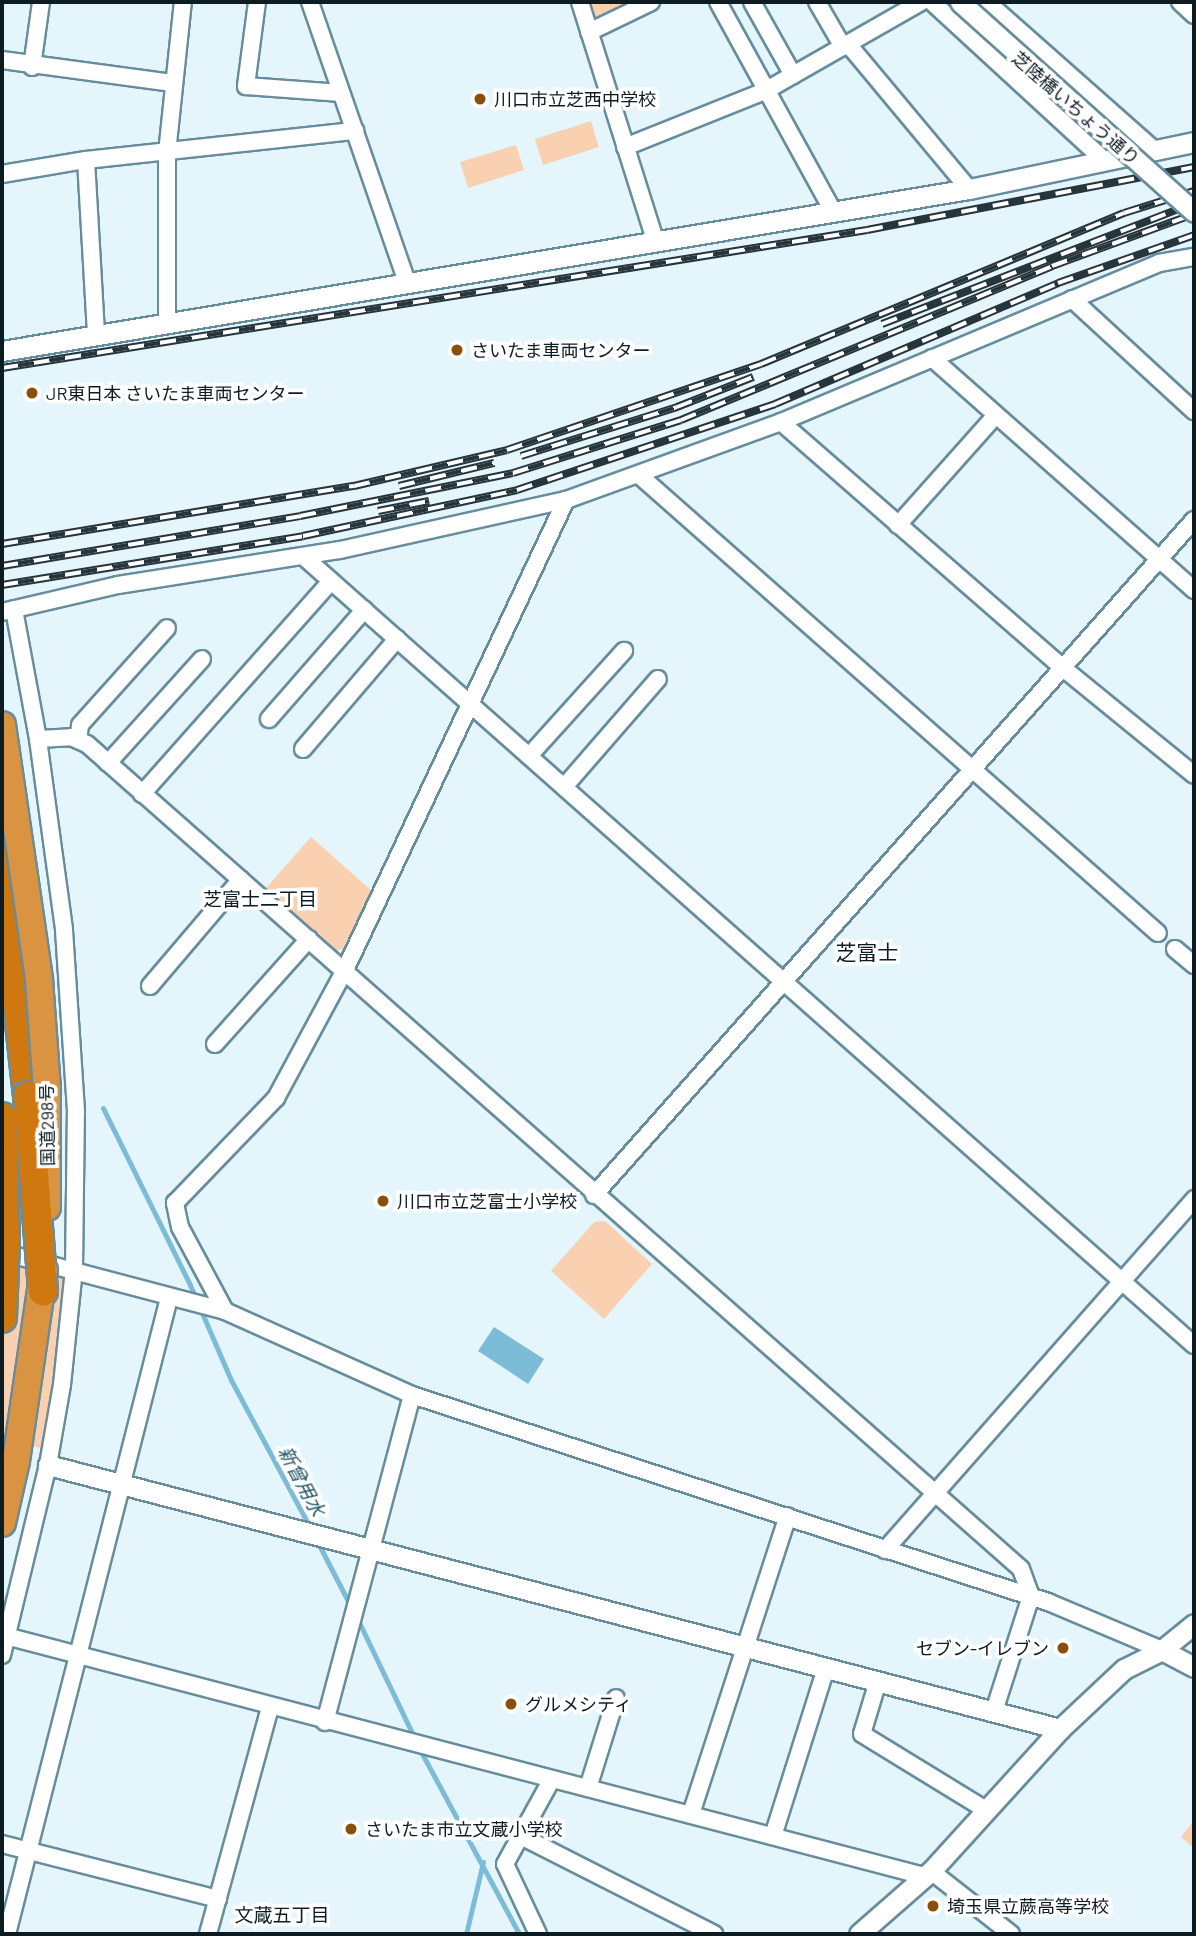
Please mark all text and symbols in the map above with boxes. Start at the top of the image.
street label: 芝陸橋いちょう通り [1008,47,1144,169]
place label: 川口市立芝西中学校 [494,88,656,110]
marker: 川口市立芝西中学校 [472,91,488,107]
place label: さいたま車両センター [471,339,651,361]
marker: さいたま車両センター [449,342,465,358]
place label: JR東日本 さいたま車両センター [46,382,305,404]
marker: JR東日本 さいたま車両センター [24,385,40,401]
district label: 芝富士二丁目 [203,888,317,910]
district label: 芝富士 [836,939,898,965]
street label: 国道298号 [35,1084,59,1166]
place label: 川口市立芝富士小学校 [397,1190,577,1212]
marker: 川口市立芝富士小学校 [375,1193,391,1209]
water label: 新曾用水 [274,1442,330,1520]
place label: セブン-イレブン [916,1637,1049,1659]
marker: セブン-イレブン [1055,1640,1071,1656]
place label: グルメシティ [525,1693,633,1715]
marker: グルメシティ [503,1696,519,1712]
place label: さいたま市立文蔵小学校 [365,1818,563,1840]
marker: さいたま市立文蔵小学校 [343,1821,359,1837]
place label: 埼玉県立蕨高等学校 [947,1895,1109,1917]
marker: 埼玉県立蕨高等学校 [925,1898,941,1914]
district label: 文蔵五丁目 [235,1904,329,1926]

